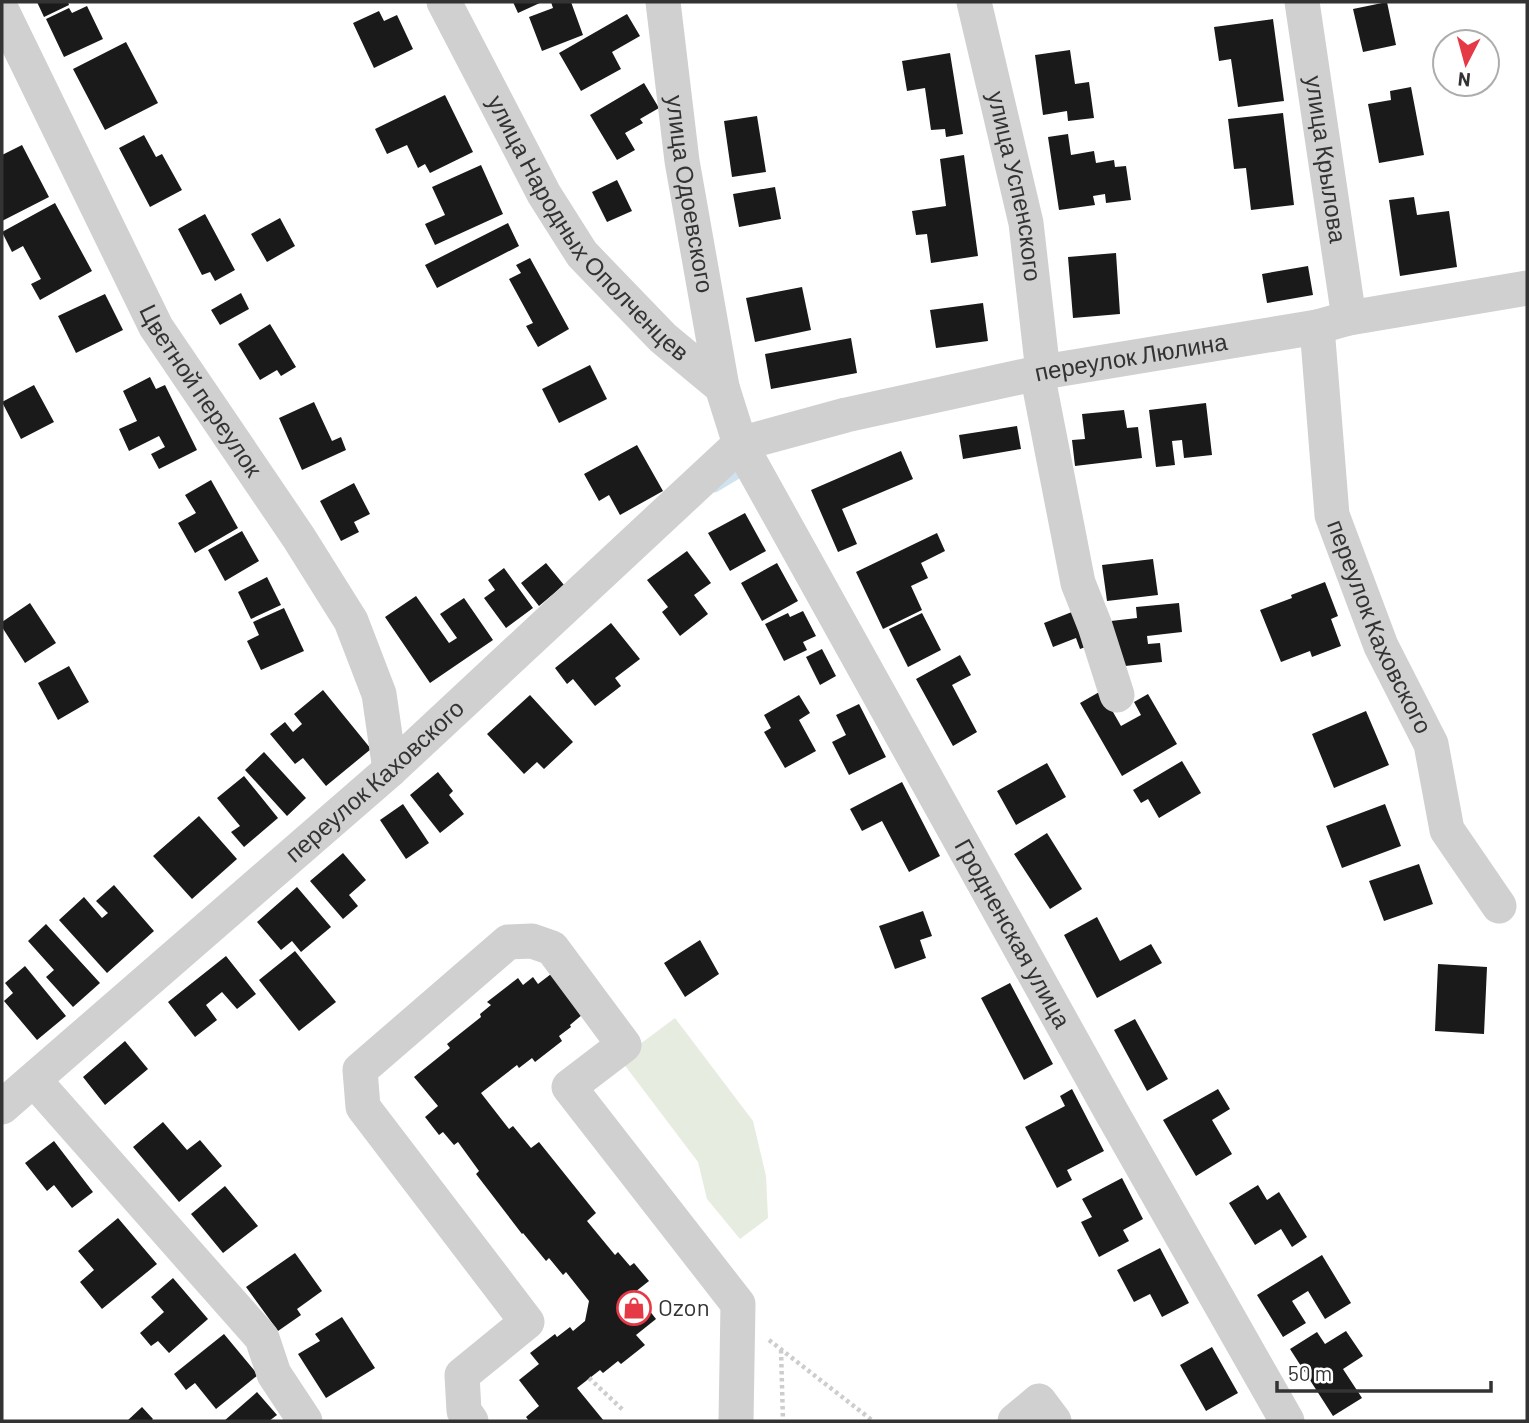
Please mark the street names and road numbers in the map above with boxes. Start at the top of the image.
street label: улица Крылова [1300,73,1354,245]
street label: улица Успенского [982,88,1049,283]
street label: улица Народных Ополченцев [482,90,695,366]
street label: улица Одоевского [661,93,721,295]
street label: Цветной переулок [134,299,269,482]
street label: переулок Люлина [1032,326,1230,386]
street label: переулок Каховского [1322,515,1439,738]
street label: переулок Каховского [278,693,469,868]
street label: Гродненская улица [949,833,1078,1033]

